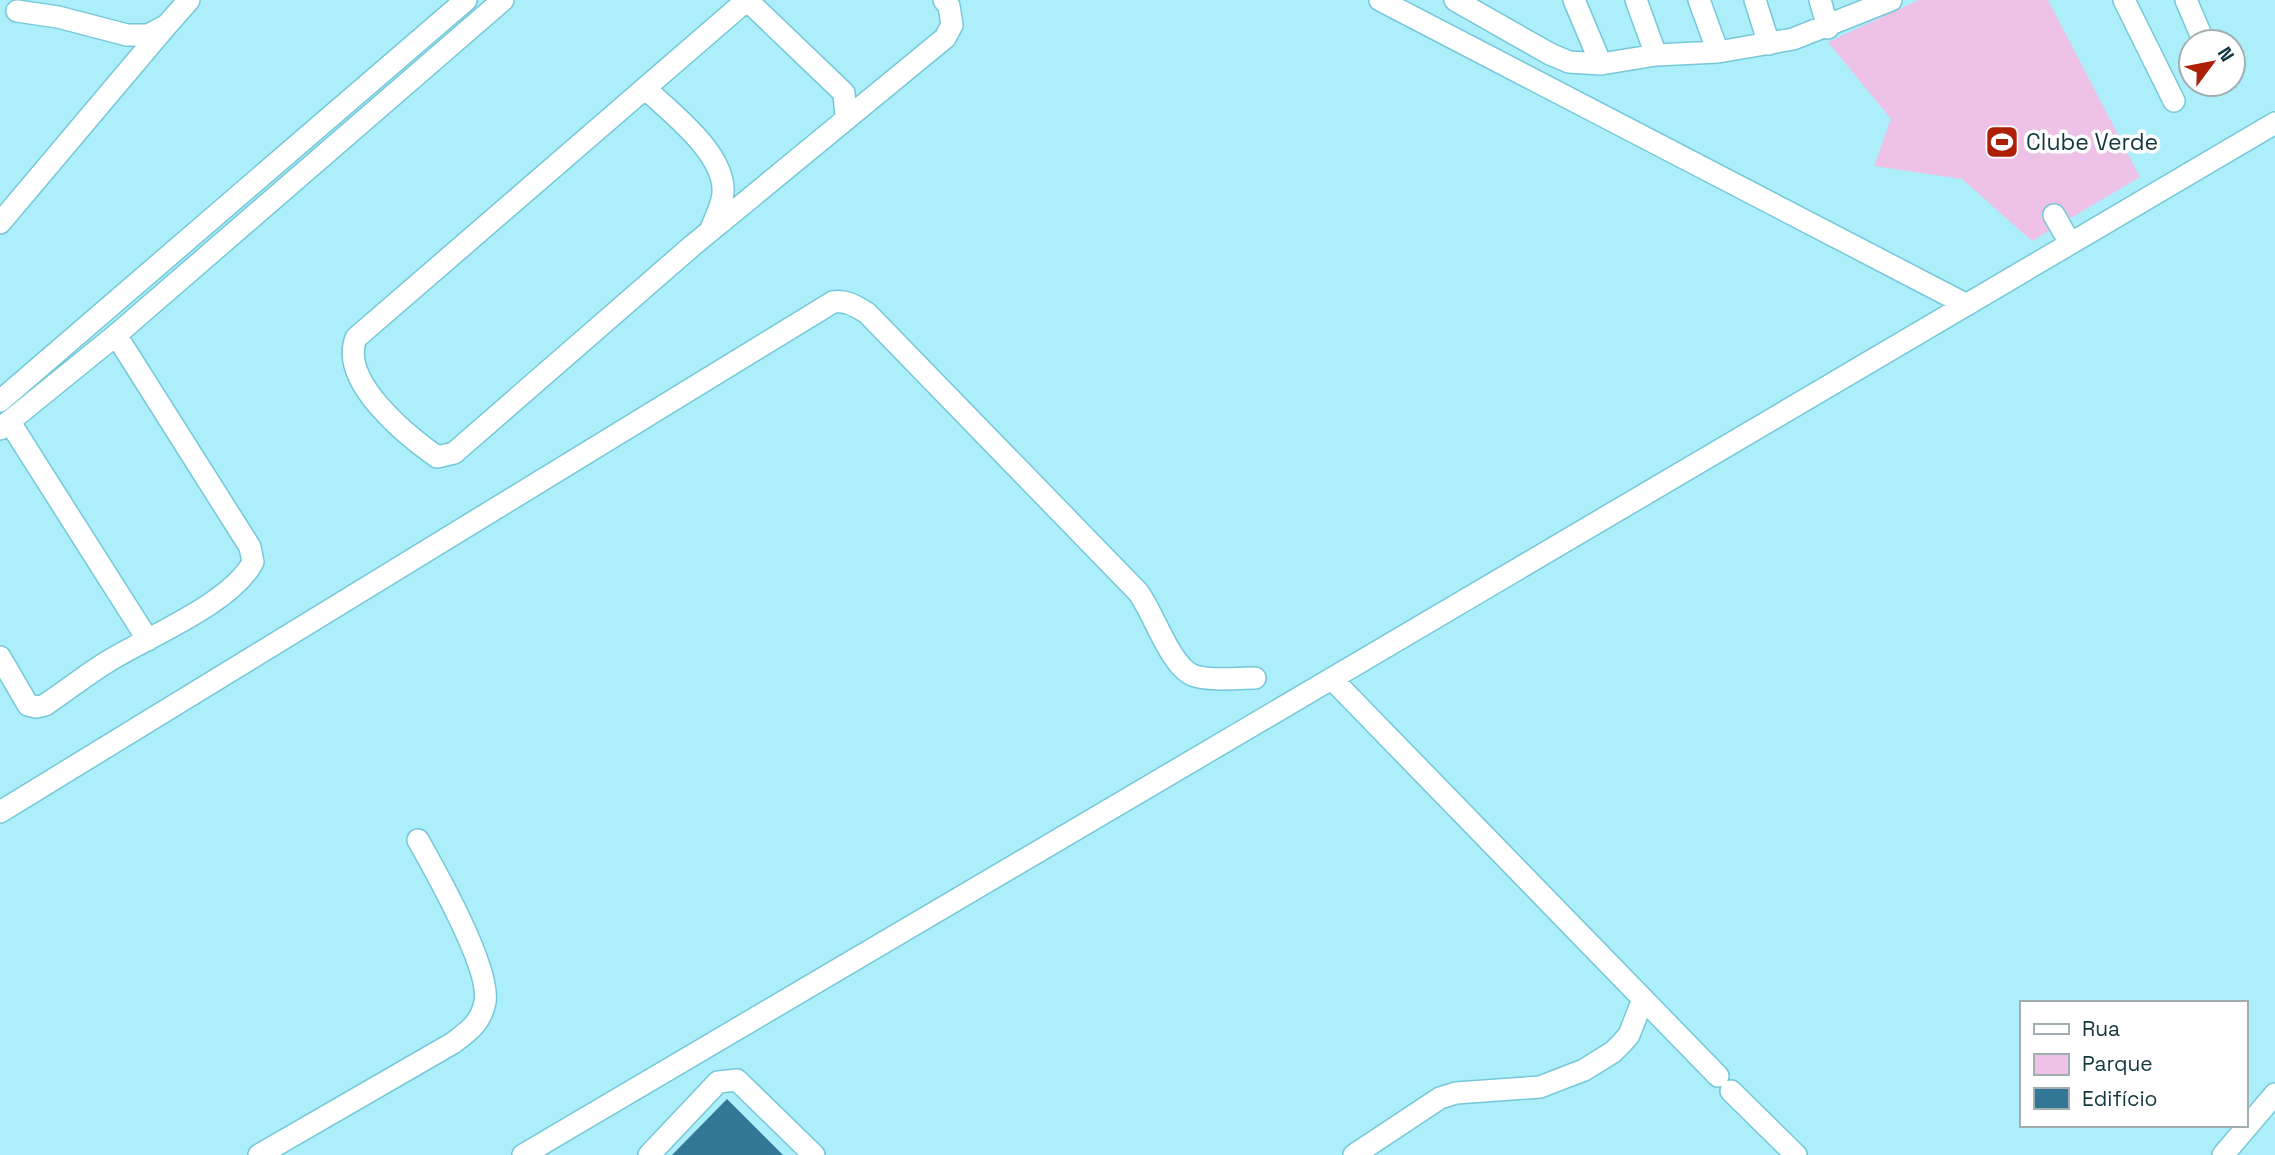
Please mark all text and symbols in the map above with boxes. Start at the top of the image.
north arrow [2177,28,2247,98]
text: N [2212,42,2240,66]
sports icon: Clube Verde [1983,123,2021,161]
place label: Clube Verde [2026,127,2158,157]
legend [2020,1001,2247,1127]
text: Rua [2082,1015,2120,1042]
text: Parque [2082,1050,2153,1077]
text: Edifício [2082,1085,2158,1112]

